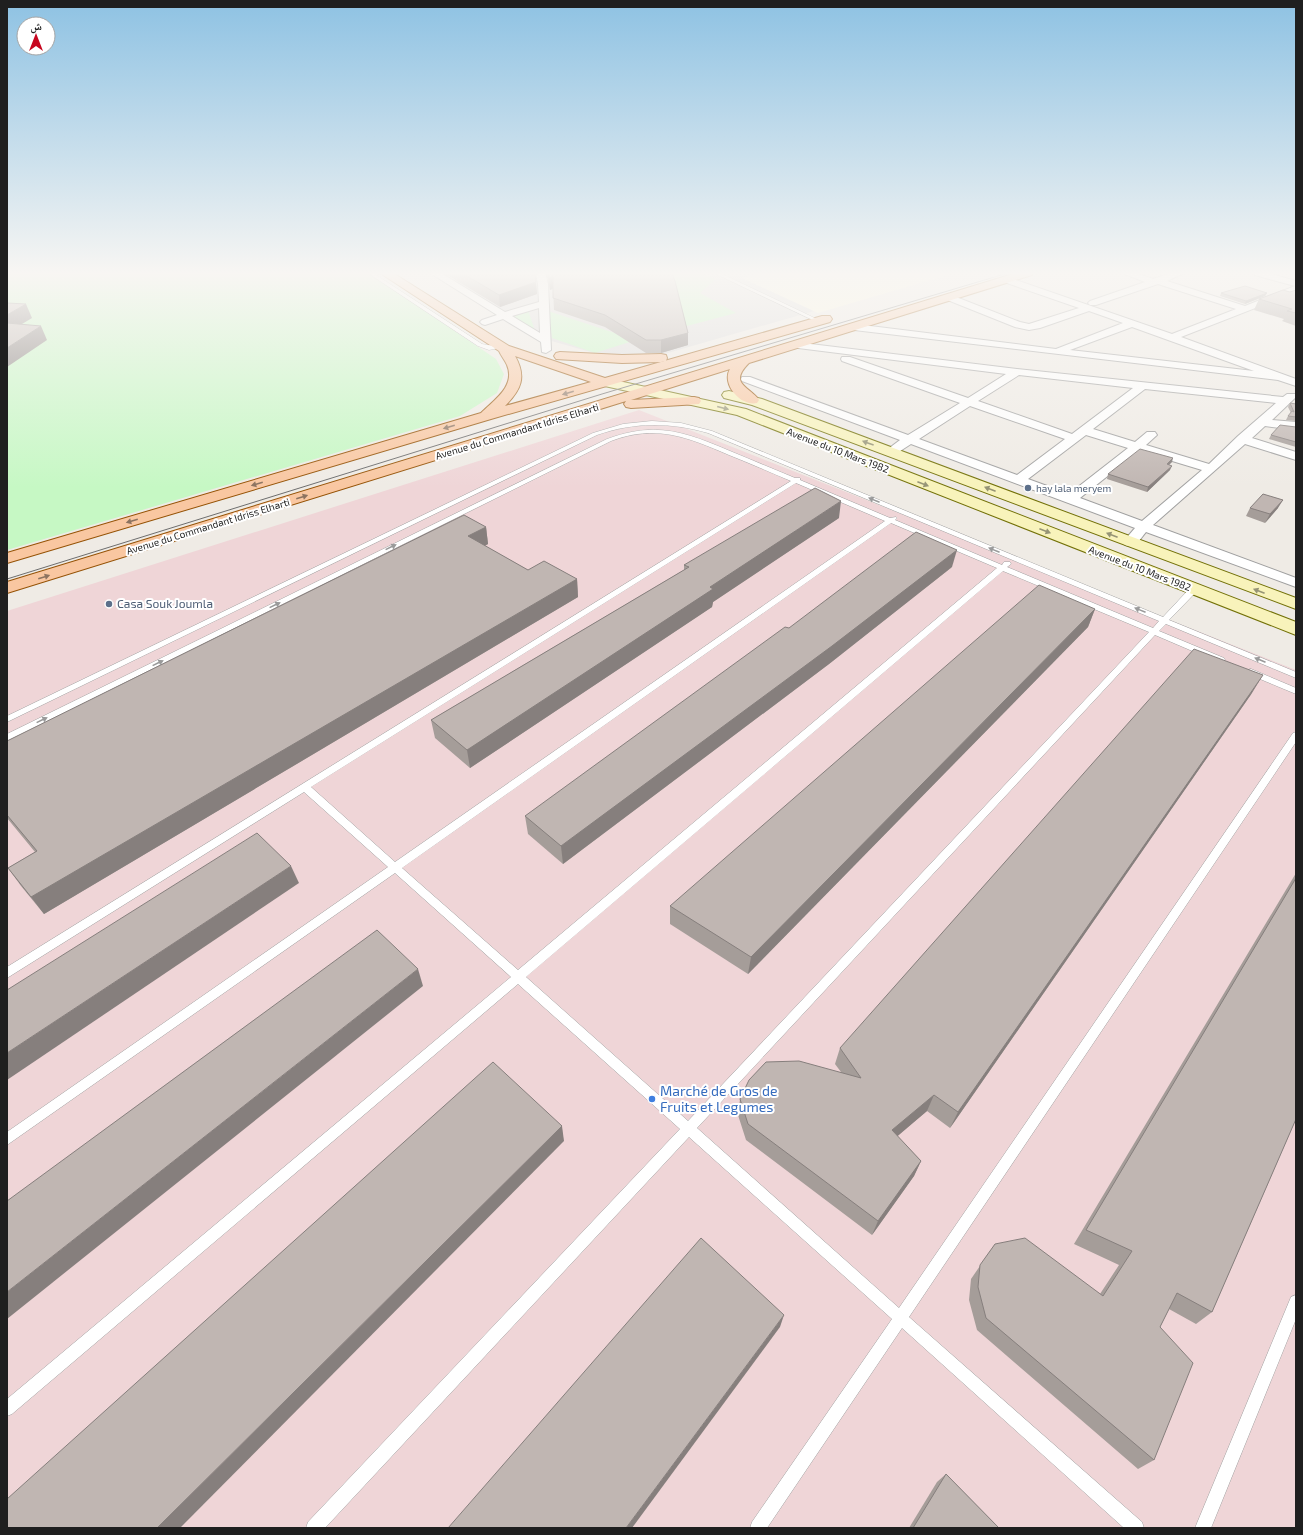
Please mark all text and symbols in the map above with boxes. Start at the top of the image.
north arrow [16,16,56,56]
text: ش [30,19,42,34]
one-way arrow [561,390,573,396]
street label: Avenue du Commandant Idriss Elharti [434,400,600,462]
one-way arrow [717,405,730,411]
one-way arrow [442,424,454,430]
street label: Avenue du 10 Mars 1982 [785,425,891,475]
one-way arrow [862,440,874,446]
one-way arrow [251,481,263,487]
one-way arrow [918,481,930,487]
place label: hay lala meryem [1036,482,1111,494]
marker: hay lala meryem [1023,483,1033,493]
one-way arrow [983,486,995,492]
one-way arrow [297,494,309,500]
street label: Avenue du Commandant Idriss Elharti [125,495,291,557]
one-way arrow [867,497,879,503]
one-way arrow [126,518,138,524]
one-way arrow [1039,528,1051,534]
one-way arrow [1105,532,1117,538]
street label: Avenue du 10 Mars 1982 [1087,543,1193,593]
one-way arrow [386,544,397,550]
one-way arrow [988,547,999,553]
one-way arrow [39,574,51,580]
one-way arrow [1253,587,1265,593]
place label: Casa Souk Joumla [117,596,213,610]
marker: Casa Souk Joumla [104,599,114,609]
one-way arrow [269,602,281,608]
one-way arrow [1134,607,1145,613]
one-way arrow [1254,657,1266,663]
one-way arrow [153,660,164,666]
one-way arrow [36,717,48,724]
place label: Marché de Gros de Fruits et Legumes [660,1082,778,1115]
marker: Marché de Gros de Fruits et Legumes [647,1094,657,1104]

